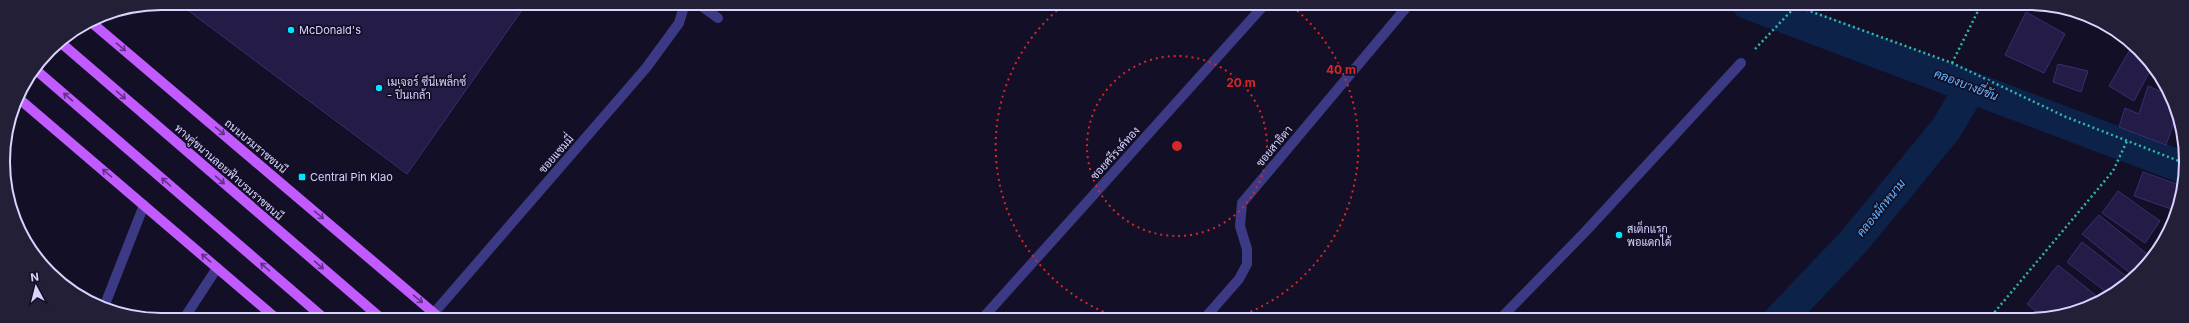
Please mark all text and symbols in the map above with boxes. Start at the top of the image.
place label: McDonald's [299,23,361,37]
marker: McDonald's [286,25,296,35]
one-way arrow [116,42,126,51]
text: 40 m [1326,62,1356,77]
water label: คลองบางยี่ขัน [1932,63,2002,104]
place label: เมเจอร์ ซีนีเพล็กซ์ - ปิ่นเกล้า [387,73,466,102]
text: 20 m [1226,75,1256,90]
marker: เมเจอร์ ซีนีเพล็กซ์ - ปิ่นเกล้า [374,83,384,93]
one-way arrow [116,91,127,100]
one-way arrow [63,93,73,102]
street label: ถนนบรมราชชนนี [222,115,291,176]
street label: ทางคู่ขนานลอยฟ้าบรมราชชนนี [171,120,287,224]
street label: ซอยศรีรงค์ทอง [1087,123,1143,183]
street label: ซอยสาธิตา [1253,123,1295,169]
one-way arrow [215,126,225,135]
street label: ซอยแซมมี่ [533,129,576,176]
centre of rings [1170,139,1184,153]
one-way arrow [102,169,112,178]
place label: Central Pin Klao [310,170,393,184]
marker: Central Pin Klao [297,172,307,182]
one-way arrow [215,175,225,185]
water label: คลองผักหนาม [1853,175,1909,239]
one-way arrow [161,178,172,187]
one-way arrow [314,210,325,219]
place label: สเต็กแรก พอแดกได้ [1627,220,1672,249]
marker: สเต็กแรก พอแดกได้ [1614,230,1624,240]
one-way arrow [201,254,211,263]
one-way arrow [313,260,324,269]
one-way arrow [260,262,270,272]
north arrow [16,267,56,307]
text: N [30,270,40,285]
one-way arrow [413,295,424,304]

